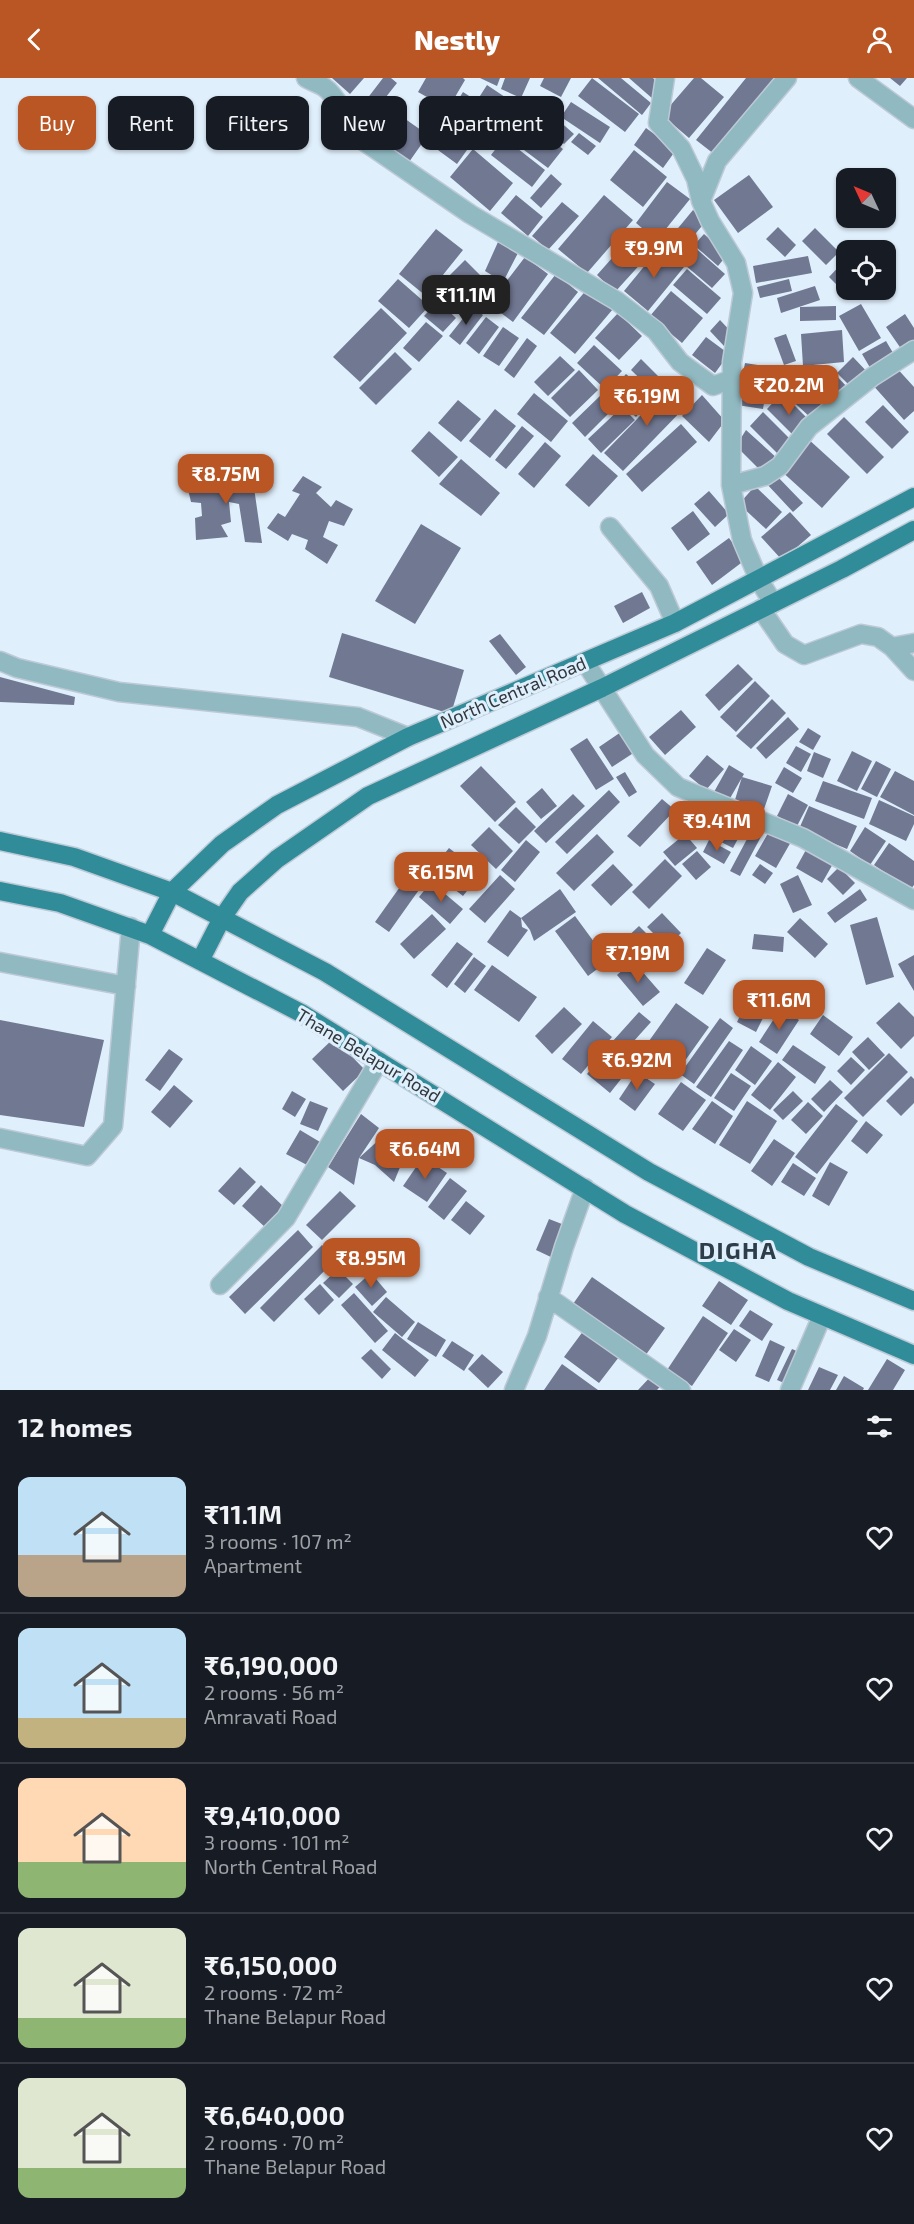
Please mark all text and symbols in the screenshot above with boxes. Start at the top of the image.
icon: back [18,23,51,56]
text: Nestly [414,23,500,55]
icon: person [863,23,896,56]
chip: Buy [18,96,96,150]
chip: Rent [108,96,194,150]
chip: Filters [206,96,309,150]
chip: New [321,96,407,150]
chip: Apartment [419,96,564,150]
north arrow [836,168,896,228]
map controls [836,168,896,300]
pin: ₹9.9M [612,228,696,279]
text: ₹9.9M [625,235,683,259]
button: locate [836,240,896,300]
pin: ₹11.1M [417,275,515,326]
text: ₹11.1M [436,282,496,306]
pin: ₹20.2M [740,365,838,416]
text: ₹20.2M [754,372,824,396]
pin: ₹6.19M [598,376,696,427]
text: ₹6.19M [614,383,680,407]
pin: ₹8.75M [177,454,275,505]
text: ₹8.75M [192,461,260,485]
street label: North Central Road [437,651,589,733]
pin: ₹9.41M [668,801,766,852]
text: ₹9.41M [683,808,751,832]
pin: ₹6.15M [392,852,490,903]
text: ₹6.15M [408,859,474,883]
pin: ₹7.19M [589,933,687,984]
text: ₹7.19M [606,940,670,964]
pin: ₹11.6M [730,980,828,1031]
text: ₹11.6M [747,987,811,1011]
street label: Thane Belapur Road [293,1003,445,1107]
pin: ₹6.92M [588,1040,686,1091]
text: ₹6.92M [602,1047,672,1071]
pin: ₹6.64M [376,1129,474,1180]
text: ₹6.64M [389,1136,461,1160]
district label: DIGHA [699,1235,777,1264]
pin: ₹8.95M [322,1238,420,1289]
text: ₹8.95M [336,1245,406,1269]
icon: filters [863,1410,896,1443]
text: 12 homes [18,1411,132,1442]
text: ₹11.1M [204,1498,282,1529]
icon: home [66,1501,138,1573]
icon: heart [863,1521,896,1554]
text: 3 rooms · 107 m² [204,1529,352,1553]
text: Apartment [204,1553,302,1577]
text: ₹6,190,000 [204,1649,338,1680]
icon: home [66,1652,138,1724]
icon: heart [863,1672,896,1705]
text: 2 rooms · 56 m² [204,1680,344,1704]
text: Amravati Road [204,1704,338,1728]
text: ₹9,410,000 [204,1799,341,1830]
icon: home [66,1802,138,1874]
icon: heart [863,1822,896,1855]
text: 3 rooms · 101 m² [204,1830,350,1854]
text: North Central Road [204,1854,378,1878]
text: ₹6,150,000 [204,1949,337,1980]
icon: home [66,1952,138,2024]
icon: heart [863,1972,896,2005]
text: 2 rooms · 72 m² [204,1980,343,2004]
text: Thane Belapur Road [204,2004,386,2028]
text: ₹6,640,000 [204,2099,345,2130]
icon: home [66,2102,138,2174]
icon: heart [863,2122,896,2155]
text: 2 rooms · 70 m² [204,2130,344,2154]
text: Thane Belapur Road [204,2154,386,2178]

